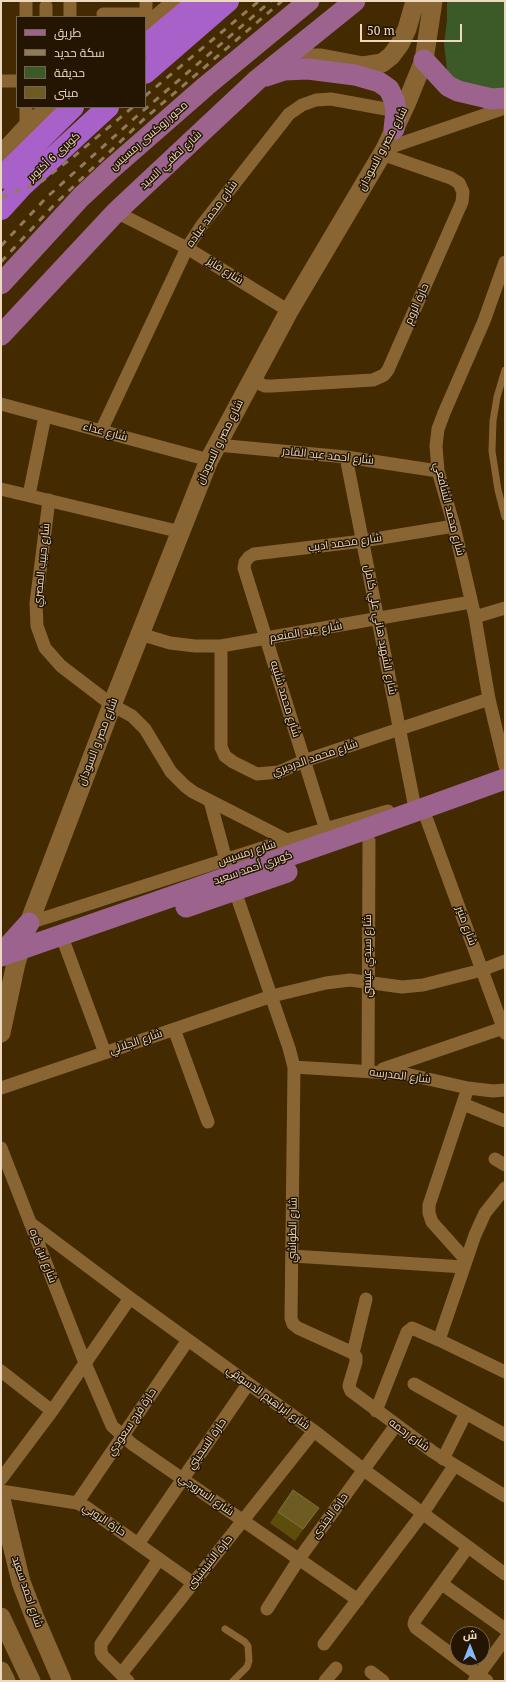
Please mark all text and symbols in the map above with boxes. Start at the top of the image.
legend [16,16,146,108]
scale bar [362,16,464,42]
text: 50 m [367,22,395,39]
text: طريق [54,24,81,41]
text: سكة حديد [54,44,105,61]
text: حديقة [54,64,85,81]
text: مبنى [54,84,79,101]
street label: محور روكسى رمسيس [107,99,191,173]
street label: شارع مصر و السودان [355,105,411,193]
street label: شارع لطفي السيد [137,128,205,192]
street label: كوبرى 6 أكتوبر [25,129,83,185]
street label: شارع محمد عباده [184,178,240,250]
street label: شارع فايز [204,255,246,287]
street label: حارة الروم [402,281,432,327]
street label: شارع مصر و السودان [194,397,246,487]
street label: شارع عداء [81,420,129,444]
street label: شارع احمد عبد القادر [281,445,375,467]
street label: شارع محمد الشافعي [431,461,467,557]
street label: شارع حبيب المصري [31,522,53,608]
street label: شارع محمد اديب [307,531,383,555]
street label: شارع الشهيد هاني علي كامل [361,564,399,696]
street label: شارع عبد المنعم [269,619,343,645]
street label: شارع محمد شلبيه [267,659,303,739]
street label: شارع مصر و السودان [75,696,121,788]
street label: شارع محمد الدرديري [270,737,360,779]
street label: شارع رمسيس [216,837,278,869]
street label: كوبري أحمد سعيد [212,848,294,888]
street label: شارع منير [453,904,479,948]
street label: شارع سيدي عيسي [361,915,375,997]
street label: شارع الجلالي [108,1027,164,1057]
street label: شارع المدرسه [369,1066,431,1086]
street label: شارع الطواشي [286,1197,300,1263]
street label: شارع ابن كره [27,1227,59,1285]
street label: شارع ابراهيم الدسوقي [224,1363,312,1433]
street label: حارة فرج سعودي [105,1386,159,1458]
street label: حارة السحيني [185,1416,229,1472]
street label: شارع رحمه [386,1416,432,1454]
street label: شارع السروجي [176,1471,236,1519]
street label: حارة الجندى [309,1491,351,1541]
street label: حارة الروبي [80,1501,128,1539]
street label: حارة الشيشينى [184,1533,236,1591]
street label: شارع احمد سعيد [9,1555,45,1629]
north arrow [450,1626,490,1666]
text: ش [463,1627,477,1642]

